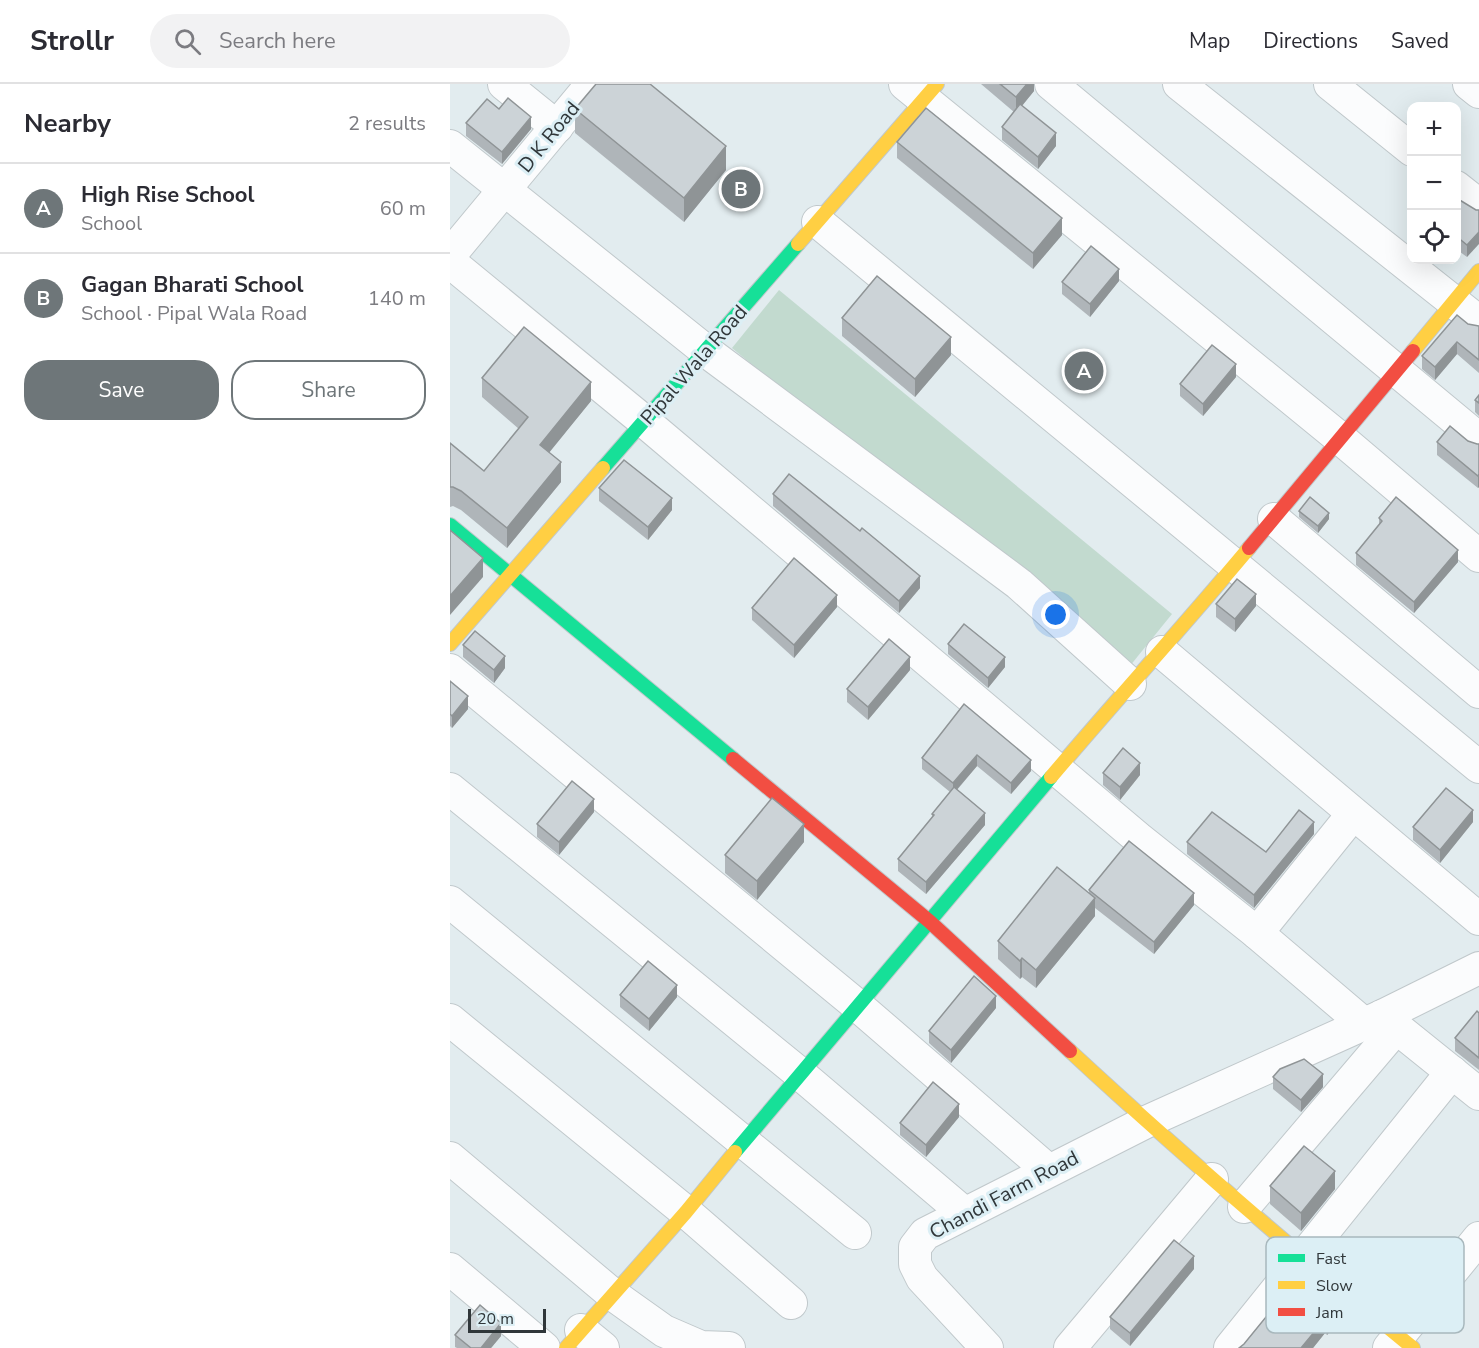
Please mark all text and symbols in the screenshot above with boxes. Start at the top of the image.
search box [150,14,570,68]
text: Strollr [30,22,114,60]
icon: search [171,25,204,58]
text: Search here [219,26,336,56]
text: Map [1189,27,1230,55]
text: Directions [1263,27,1358,55]
text: Saved [1391,27,1449,55]
street label: D K Road [512,96,586,178]
map controls [1407,102,1461,264]
button: + [1407,102,1461,156]
text: Nearby [24,106,111,141]
text: 2 results [348,110,426,137]
button: − [1407,156,1461,210]
pin: B [722,166,760,212]
text: High Rise School [81,180,255,210]
text: A [36,195,51,222]
text: 60 m [380,195,426,222]
text: School [81,210,142,237]
button: locate [1407,210,1461,264]
text: Gagan Bharati School [81,270,303,300]
text: B [37,285,50,312]
text: 140 m [368,285,426,312]
street label: Pipal Wala Road [635,299,753,431]
text: School · Pipal Wala Road [81,300,307,327]
pin: A [1064,348,1104,394]
button: Save [24,360,219,420]
button: Share [231,360,426,420]
your location [1041,600,1070,629]
street label: Chandi Farm Road [925,1144,1083,1246]
legend [1266,1237,1464,1333]
text: Fast [1316,1248,1347,1270]
text: Slow [1316,1275,1353,1297]
text: Jam [1315,1302,1343,1324]
scale bar [468,1306,546,1334]
text: 20 m [477,1308,514,1330]

